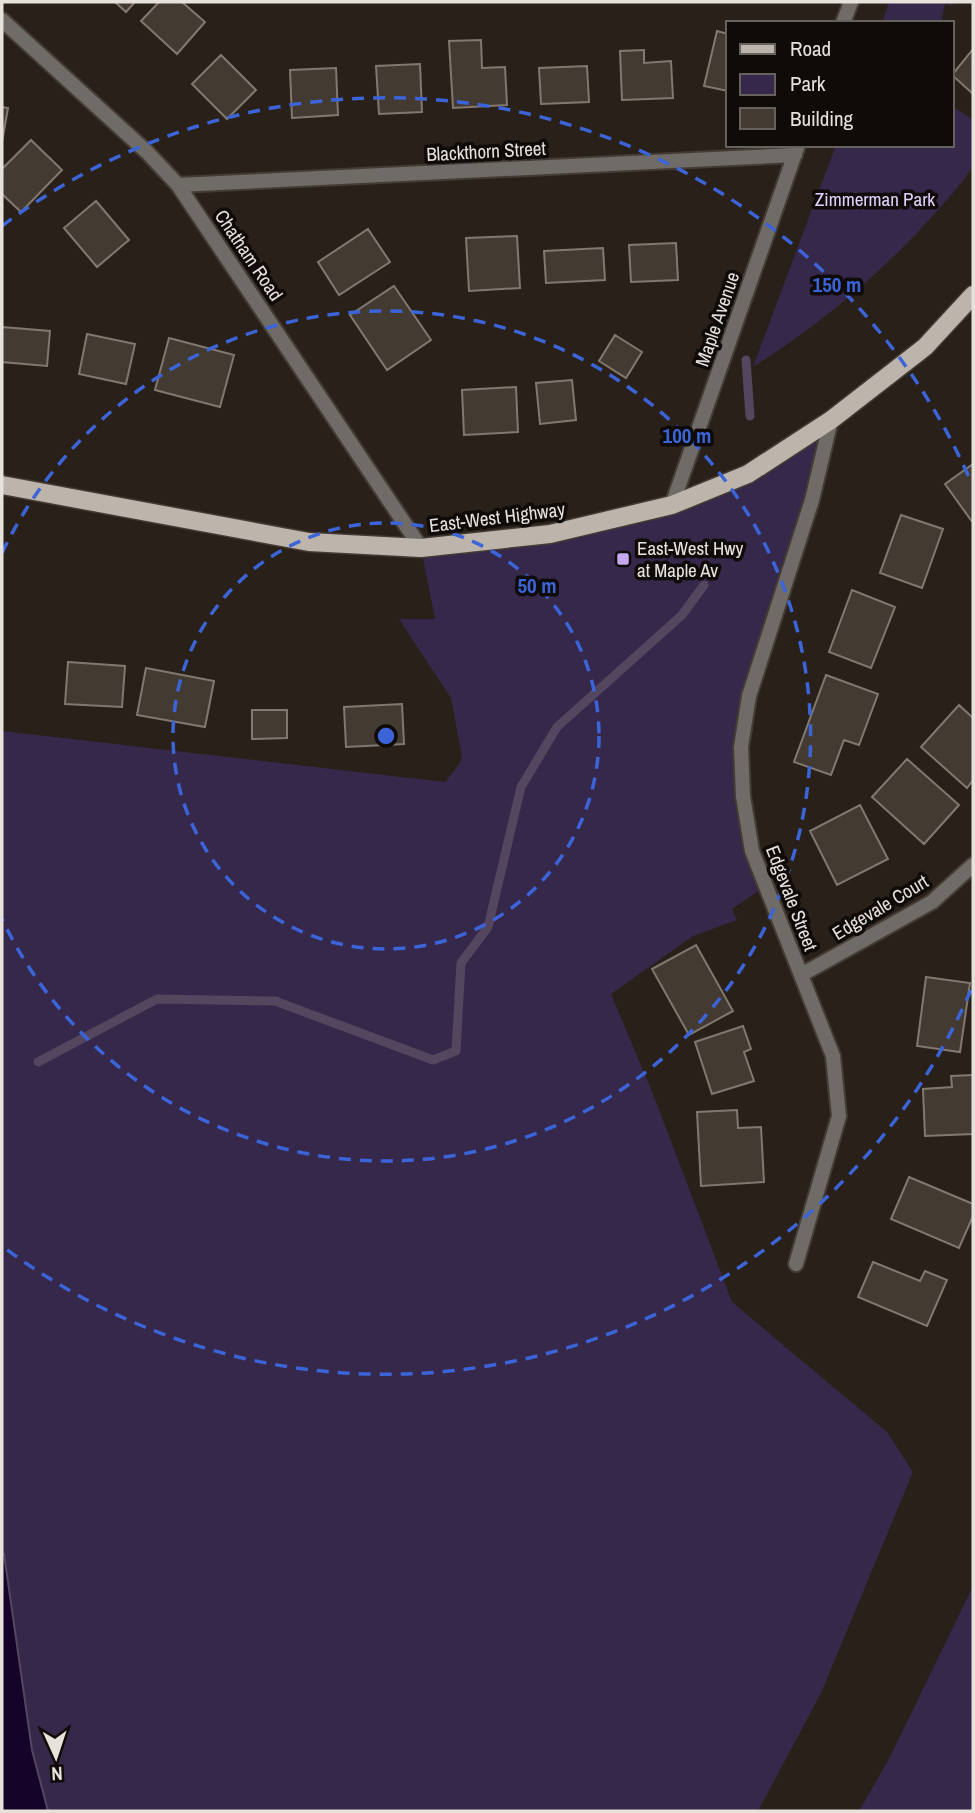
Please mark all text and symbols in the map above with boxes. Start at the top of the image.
legend [726,21,954,147]
text: Road [790,34,831,63]
text: Park [790,69,826,98]
text: Building [790,104,854,133]
street label: Blackthorn Street [426,135,547,167]
park label: Zimmerman Park [815,186,935,212]
street label: Chatham Road [209,204,289,306]
street label: Maple Avenue [689,268,745,370]
text: 150 m [813,270,861,299]
text: 100 m [663,421,711,450]
street label: East-West Highway [428,496,567,538]
place label: East-West Hwy at Maple Av [637,535,743,583]
marker: East-West Hwy at Maple Av [615,551,631,567]
text: 50 m [517,571,557,600]
centre of rings [374,724,398,748]
street label: Edgevale Street [760,842,824,955]
street label: Edgevale Court [827,868,933,946]
north arrow [21,1722,91,1792]
text: N [51,1761,63,1787]

